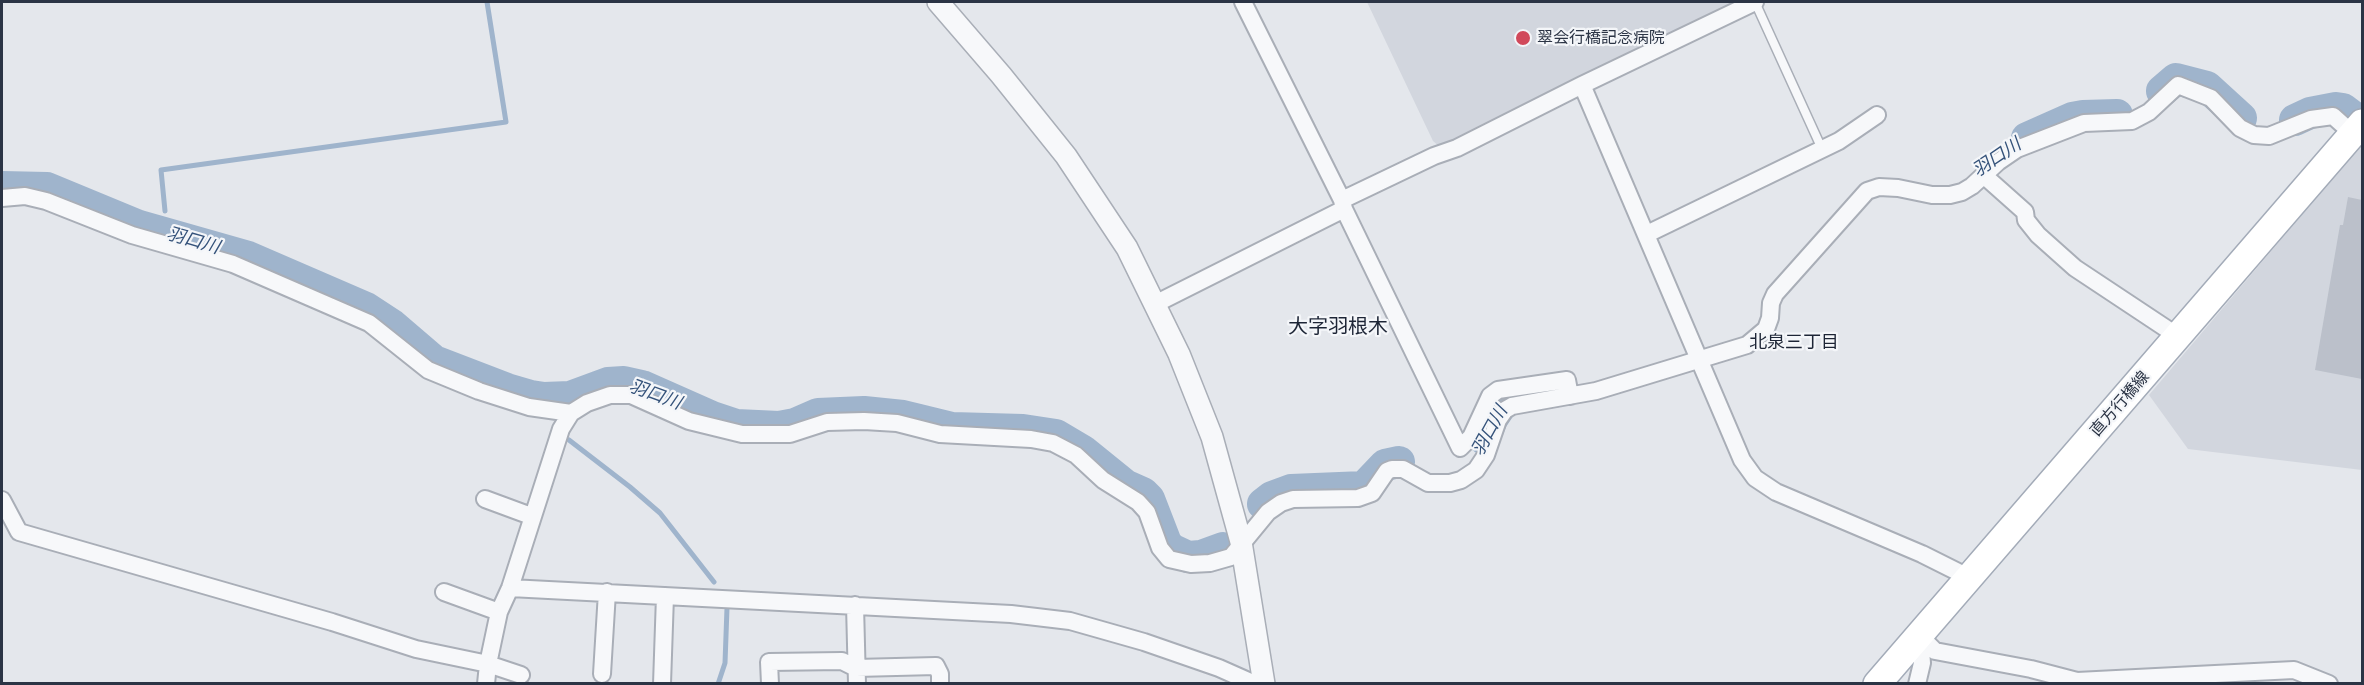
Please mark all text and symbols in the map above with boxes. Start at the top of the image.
place label: 翠会行橋記念病院 [1537,28,1665,48]
marker: 翠会行橋記念病院 [1514,29,1532,47]
water label: 羽口川 [1969,134,2025,182]
water label: 羽口川 [164,223,222,259]
district label: 大字羽根木 [1288,315,1388,339]
district label: 北泉三丁目 [1749,332,1839,354]
street label: 直方行橋線 [2087,368,2153,440]
water label: 羽口川 [626,376,684,414]
water label: 羽口川 [1467,402,1513,460]

